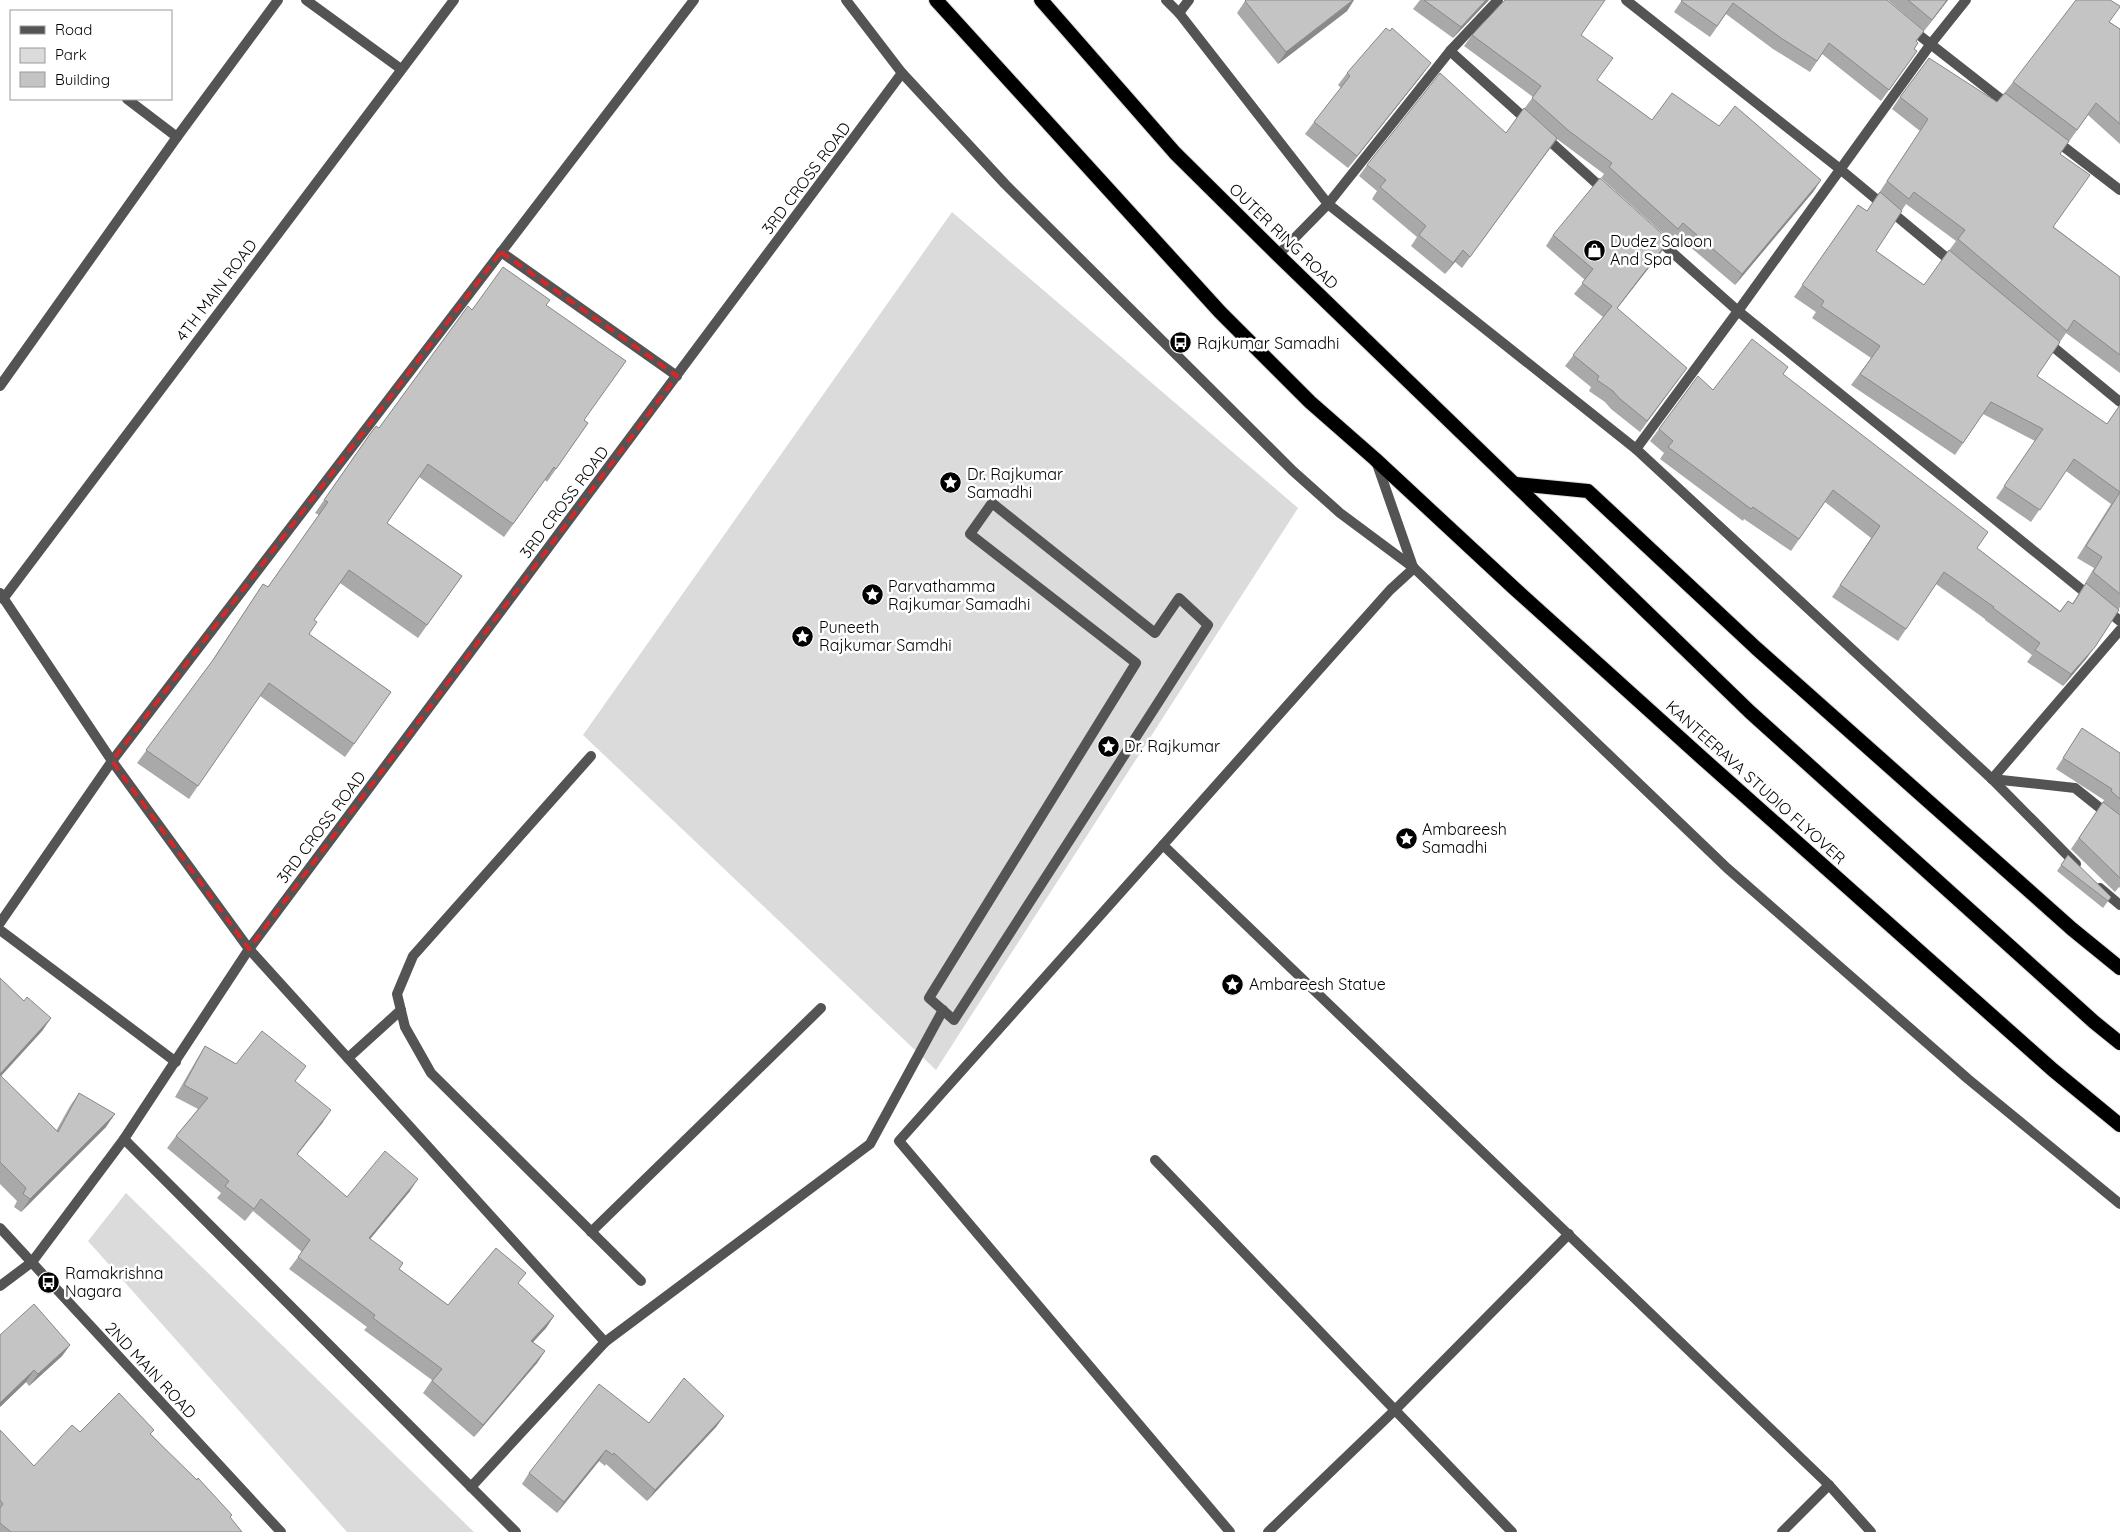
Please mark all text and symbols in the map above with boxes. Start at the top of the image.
legend [10,10,172,100]
text: Road [55,20,92,39]
text: Park [55,45,87,64]
text: Building [55,70,110,89]
street label: 3RD CROSS ROAD [757,118,855,238]
street label: OUTER RING ROAD [1225,179,1343,293]
place label: Dudez Saloon And Spa [1610,231,1712,269]
street label: 4TH MAIN ROAD [171,235,261,345]
shop icon: Dudez Saloon And Spa [1582,238,1606,262]
bus stop icon: Rajkumar Samadhi [1169,331,1193,355]
place label: Rajkumar Samadhi [1197,333,1339,353]
street label: 3RD CROSS ROAD [515,442,613,562]
place label: Dr. Rajkumar Samadhi [967,464,1063,502]
place icon: Dr. Rajkumar Samadhi [939,471,963,495]
place label: Parvathamma Rajkumar Samadhi [888,576,1030,614]
place icon: Parvathamma Rajkumar Samadhi [860,583,884,607]
place label: Puneeth Rajkumar Samdhi [819,617,952,655]
place icon: Puneeth Rajkumar Samdhi [791,624,815,648]
street label: KANTEERAVA STUDIO FLYOVER [1662,696,1850,868]
place icon: Dr. Rajkumar [1096,734,1120,758]
place label: Dr. Rajkumar [1124,736,1220,756]
street label: 3RD CROSS ROAD [272,767,370,887]
place label: Ambareesh Samadhi [1422,819,1507,857]
place icon: Ambareesh Samadhi [1394,826,1418,850]
place icon: Ambareesh Statue [1221,972,1245,996]
place label: Ambareesh Statue [1249,974,1386,994]
place label: Ramakrishna Nagara [65,1263,163,1301]
bus stop icon: Ramakrishna Nagara [37,1270,61,1294]
street label: 2ND MAIN ROAD [101,1318,201,1422]

